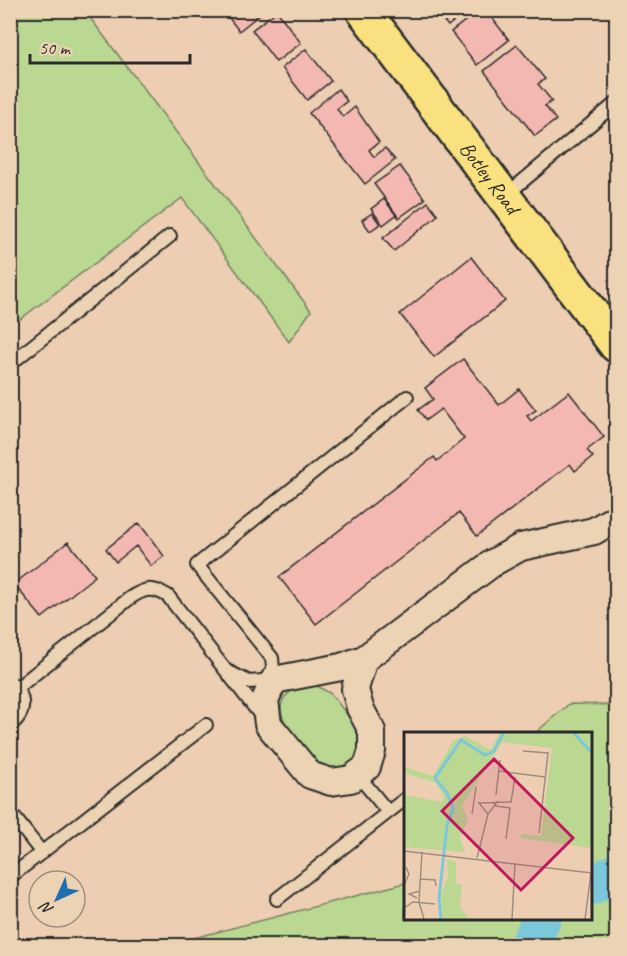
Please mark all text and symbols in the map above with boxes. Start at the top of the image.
scale bar [30,27,190,65]
text: 50 m [39,37,72,59]
street label: Botley Road [454,136,527,222]
inset map [404,732,591,920]
north arrow [27,869,87,929]
text: N [34,896,58,919]

